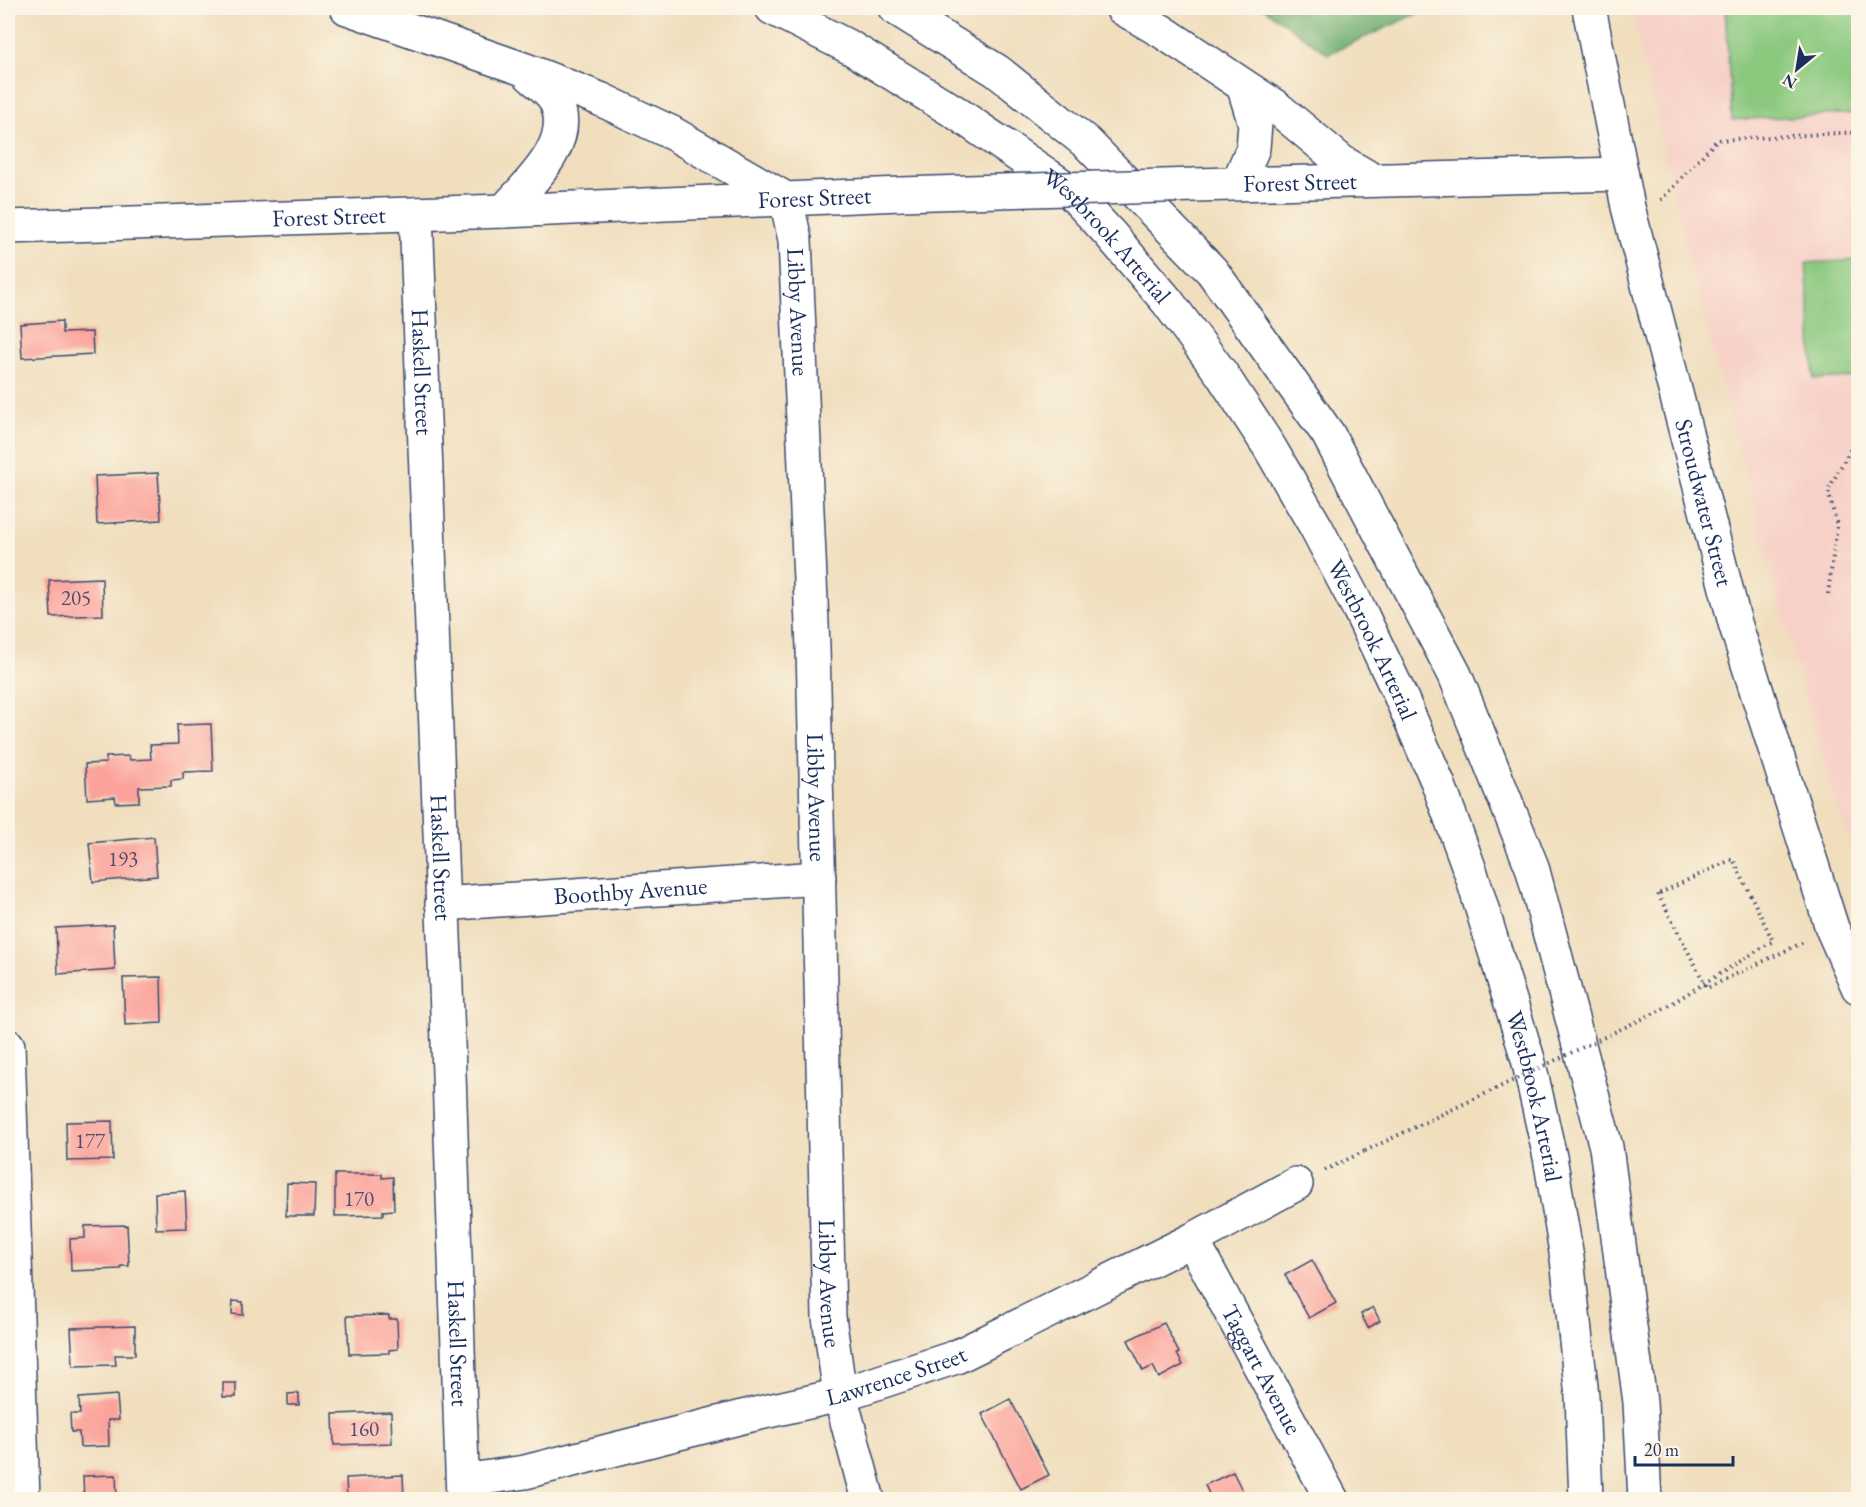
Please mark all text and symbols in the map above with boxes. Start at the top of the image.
north arrow [1767,39,1827,99]
text: N [1779,69,1801,94]
street label: Westbrook Arterial [1037,161,1178,310]
street label: Forest Street [1243,165,1358,199]
street label: Forest Street [757,179,872,215]
street label: Forest Street [271,199,387,233]
street label: Libby Avenue [780,247,817,377]
street label: Haskell Street [405,308,441,436]
street label: Stroudwater Street [1668,415,1741,590]
street label: Westbrook Arterial [1321,554,1425,725]
house number: 205 [61,584,91,611]
street label: Libby Avenue [800,733,834,862]
street label: Haskell Street [424,794,459,922]
house number: 193 [108,845,138,872]
street label: Boothby Avenue [553,870,708,911]
street label: Westbrook Arterial [1499,1007,1570,1184]
house number: 177 [75,1127,106,1154]
house number: 170 [344,1185,374,1212]
street label: Libby Avenue [812,1219,849,1349]
street label: Haskell Street [441,1279,476,1407]
street label: Taggart Avenue [1215,1299,1310,1439]
street label: Lawrence Street [823,1338,972,1413]
house number: 160 [349,1415,379,1442]
scale bar [1635,1429,1732,1467]
text: 20 m [1644,1438,1679,1461]

